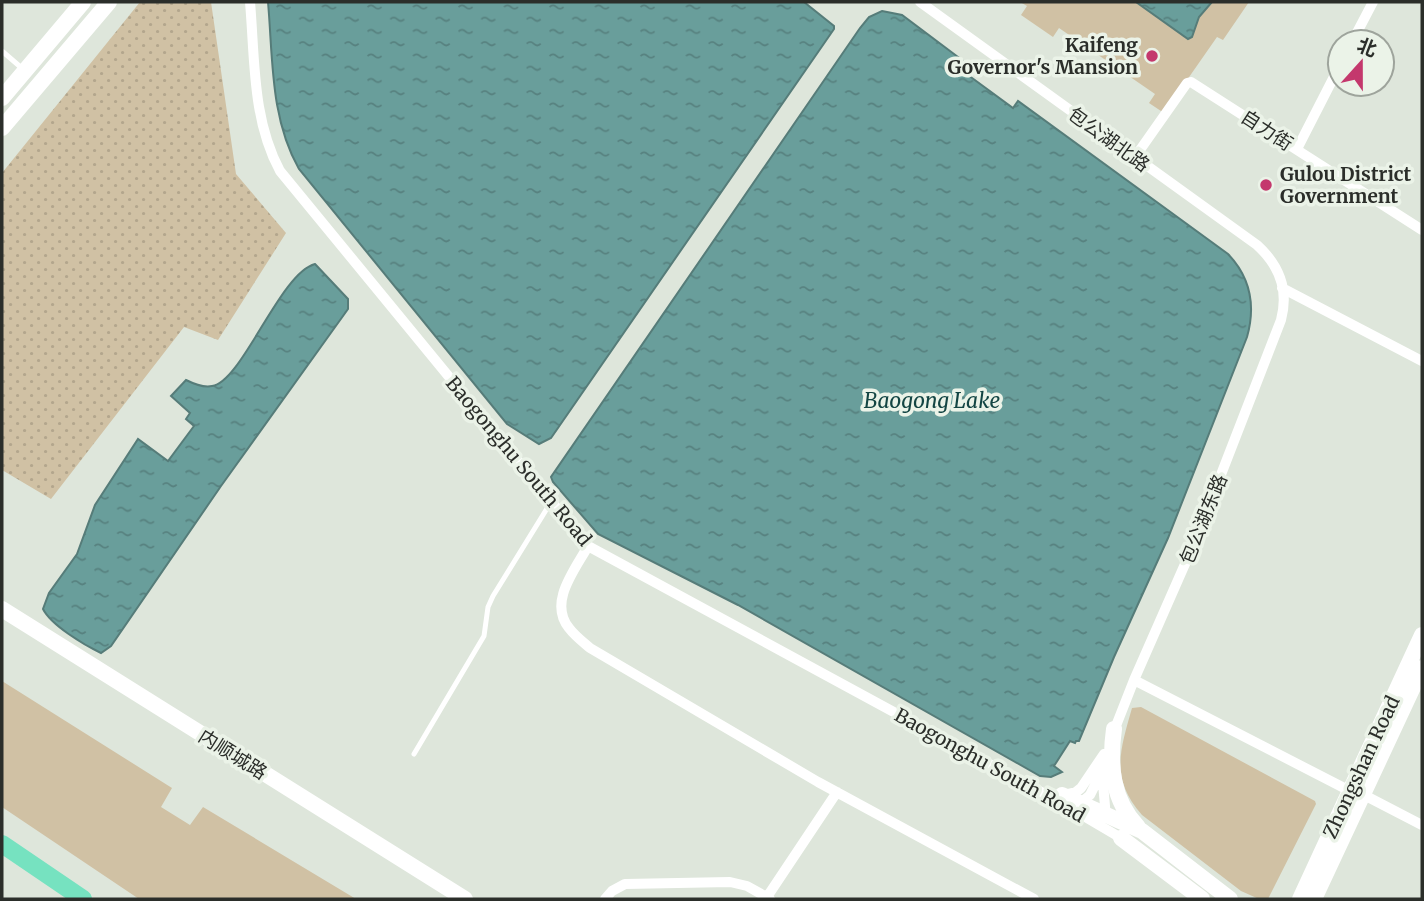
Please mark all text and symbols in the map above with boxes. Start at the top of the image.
north arrow [1326,28,1396,98]
place label: Kaifeng Governor's Mansion [948,33,1138,79]
text: 北 [1354,33,1380,62]
marker: Kaifeng Governor's Mansion [1144,48,1160,64]
street label: 包公湖北路 [1064,101,1154,177]
street label: 自力街 [1237,104,1297,156]
place label: Gulou District Government [1280,162,1412,208]
marker: Gulou District Government [1258,177,1274,193]
street label: Baogonghu South Road [441,371,597,551]
water label: Baogong Lake [864,387,1000,414]
street label: 包公湖东路 [1174,470,1232,568]
street label: Zhongshan Road [1317,692,1405,842]
street label: Baogonghu South Road [891,703,1089,827]
street label: 内顺城路 [194,724,272,784]

